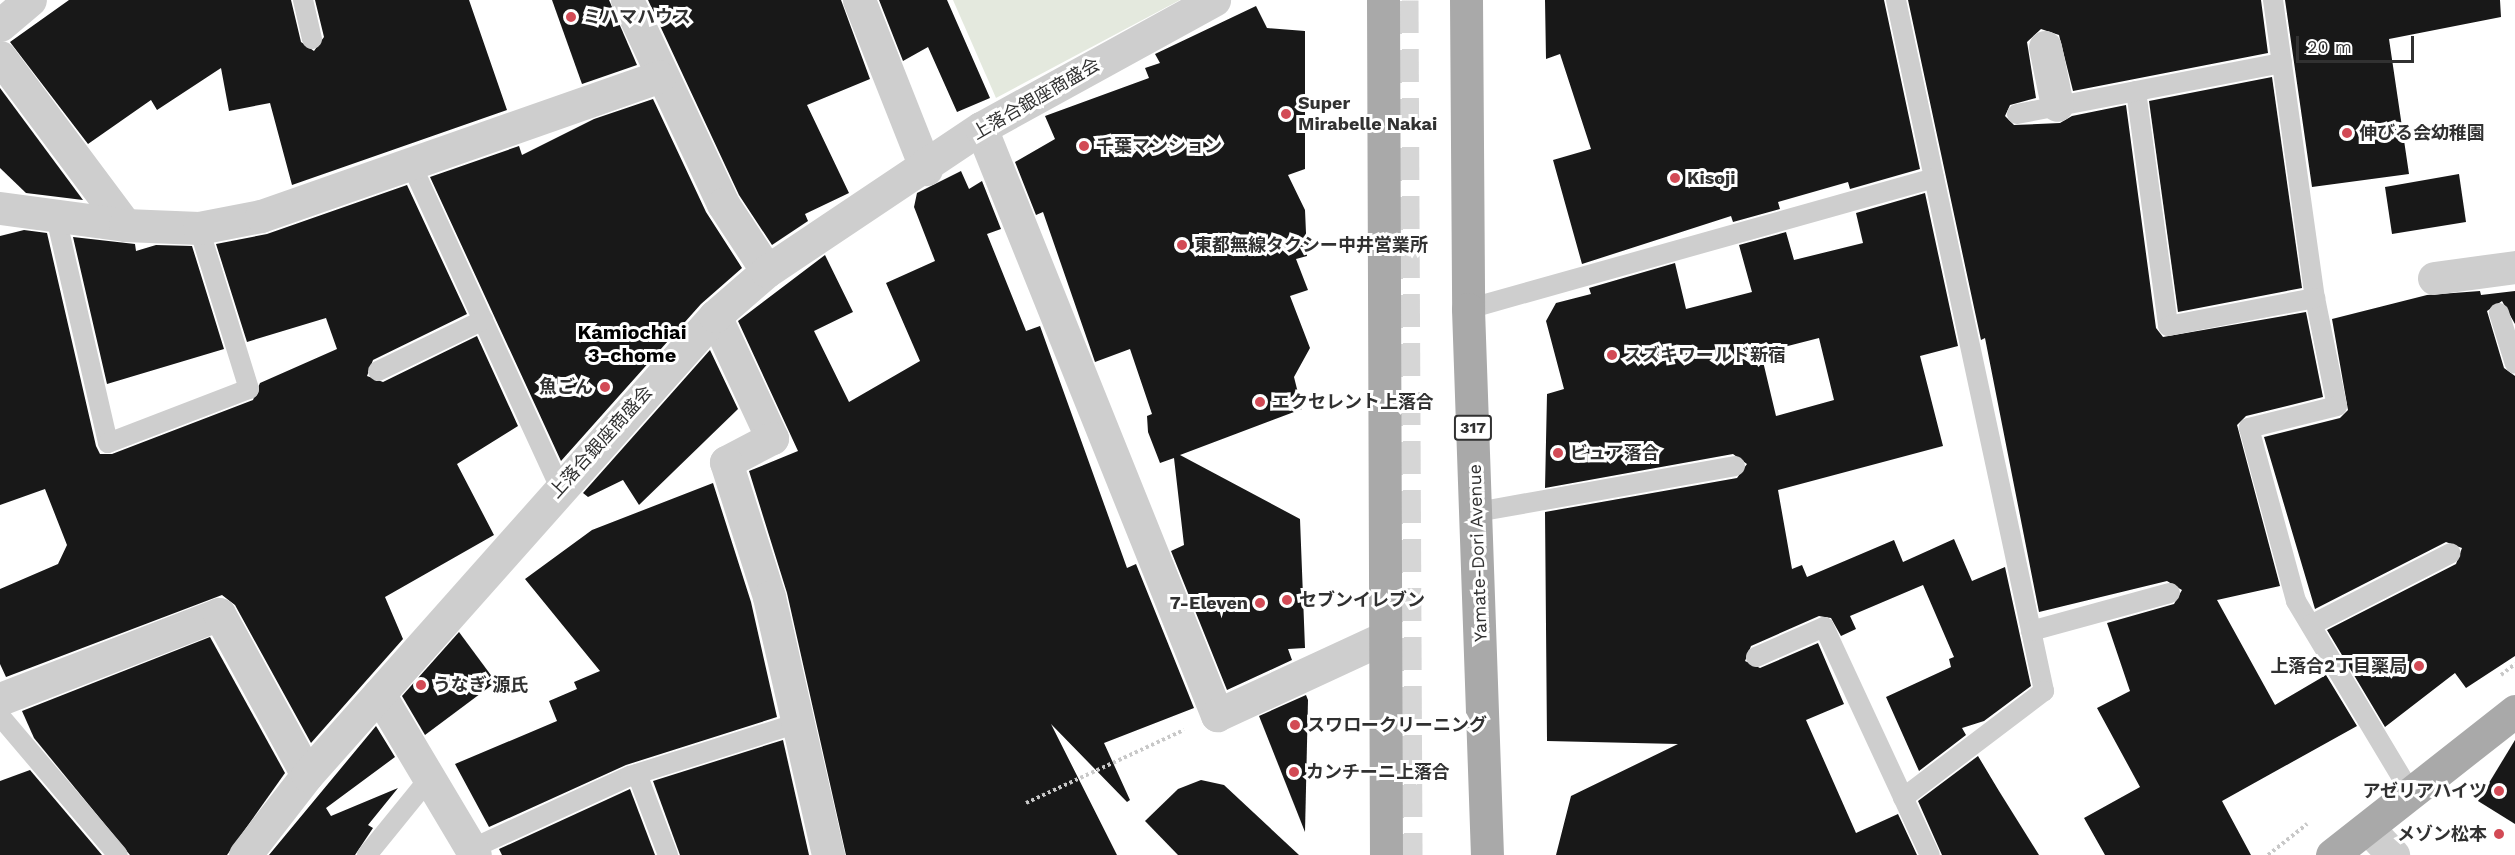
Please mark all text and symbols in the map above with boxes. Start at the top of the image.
place label: ミハマハウス [583,6,691,28]
marker: ミハマハウス [564,10,578,24]
scale bar [2299,24,2418,62]
text: 20 m [2307,36,2352,57]
street label: 上落合銀座商盛会 [968,54,1104,144]
place label: Super Mirabelle Nakai [1298,93,1437,136]
marker: Super Mirabelle Nakai [1279,107,1293,121]
place label: 伸びる会幼稚園 [2359,122,2485,144]
marker: 伸びる会幼稚園 [2340,126,2354,140]
place label: 千葉マンション [1096,135,1222,157]
marker: 千葉マンション [1077,139,1091,153]
place label: Kisoji [1687,167,1736,189]
marker: Kisoji [1668,171,1682,185]
place label: 東都無線タクシー中井営業所 [1194,234,1428,256]
marker: 東都無線タクシー中井営業所 [1175,238,1189,252]
district label: Kamiochiai 3-chome [578,320,686,367]
place label: スズキワールド新宿 [1624,344,1786,366]
marker: スズキワールド新宿 [1605,348,1619,362]
place label: 魚ごん [539,376,593,398]
marker: 魚ごん [598,380,612,394]
street label: 上落合銀座商盛会 [545,381,657,503]
place label: エクセレント上落合 [1272,391,1434,413]
marker: エクセレント上落合 [1253,395,1267,409]
road number: 317 [1454,415,1492,441]
place label: ビュア落合 [1570,442,1660,464]
marker: ビュア落合 [1551,446,1565,460]
street label: Yamate-Dori Avenue [1464,463,1492,643]
place label: セブンイレブン [1299,589,1425,611]
place label: 7-Eleven [1170,592,1248,614]
marker: セブンイレブン [1280,593,1294,607]
marker: 7-Eleven [1253,596,1267,610]
place label: 上落合2丁目薬局 [2270,655,2407,677]
marker: 上落合2丁目薬局 [2412,659,2426,673]
place label: うなぎ 源氏 [433,674,528,696]
marker: うなぎ 源氏 [414,678,428,692]
place label: スワロークリーニング [1307,714,1487,736]
marker: スワロークリーニング [1288,718,1302,732]
place label: カンチーニ上落合 [1306,761,1450,783]
marker: カンチーニ上落合 [1287,765,1301,779]
place label: アゼリアハイツ [2361,780,2487,802]
marker: アゼリアハイツ [2492,784,2506,798]
place label: メゾン松本 [2397,823,2487,845]
marker: メゾン松本 [2492,827,2506,841]

